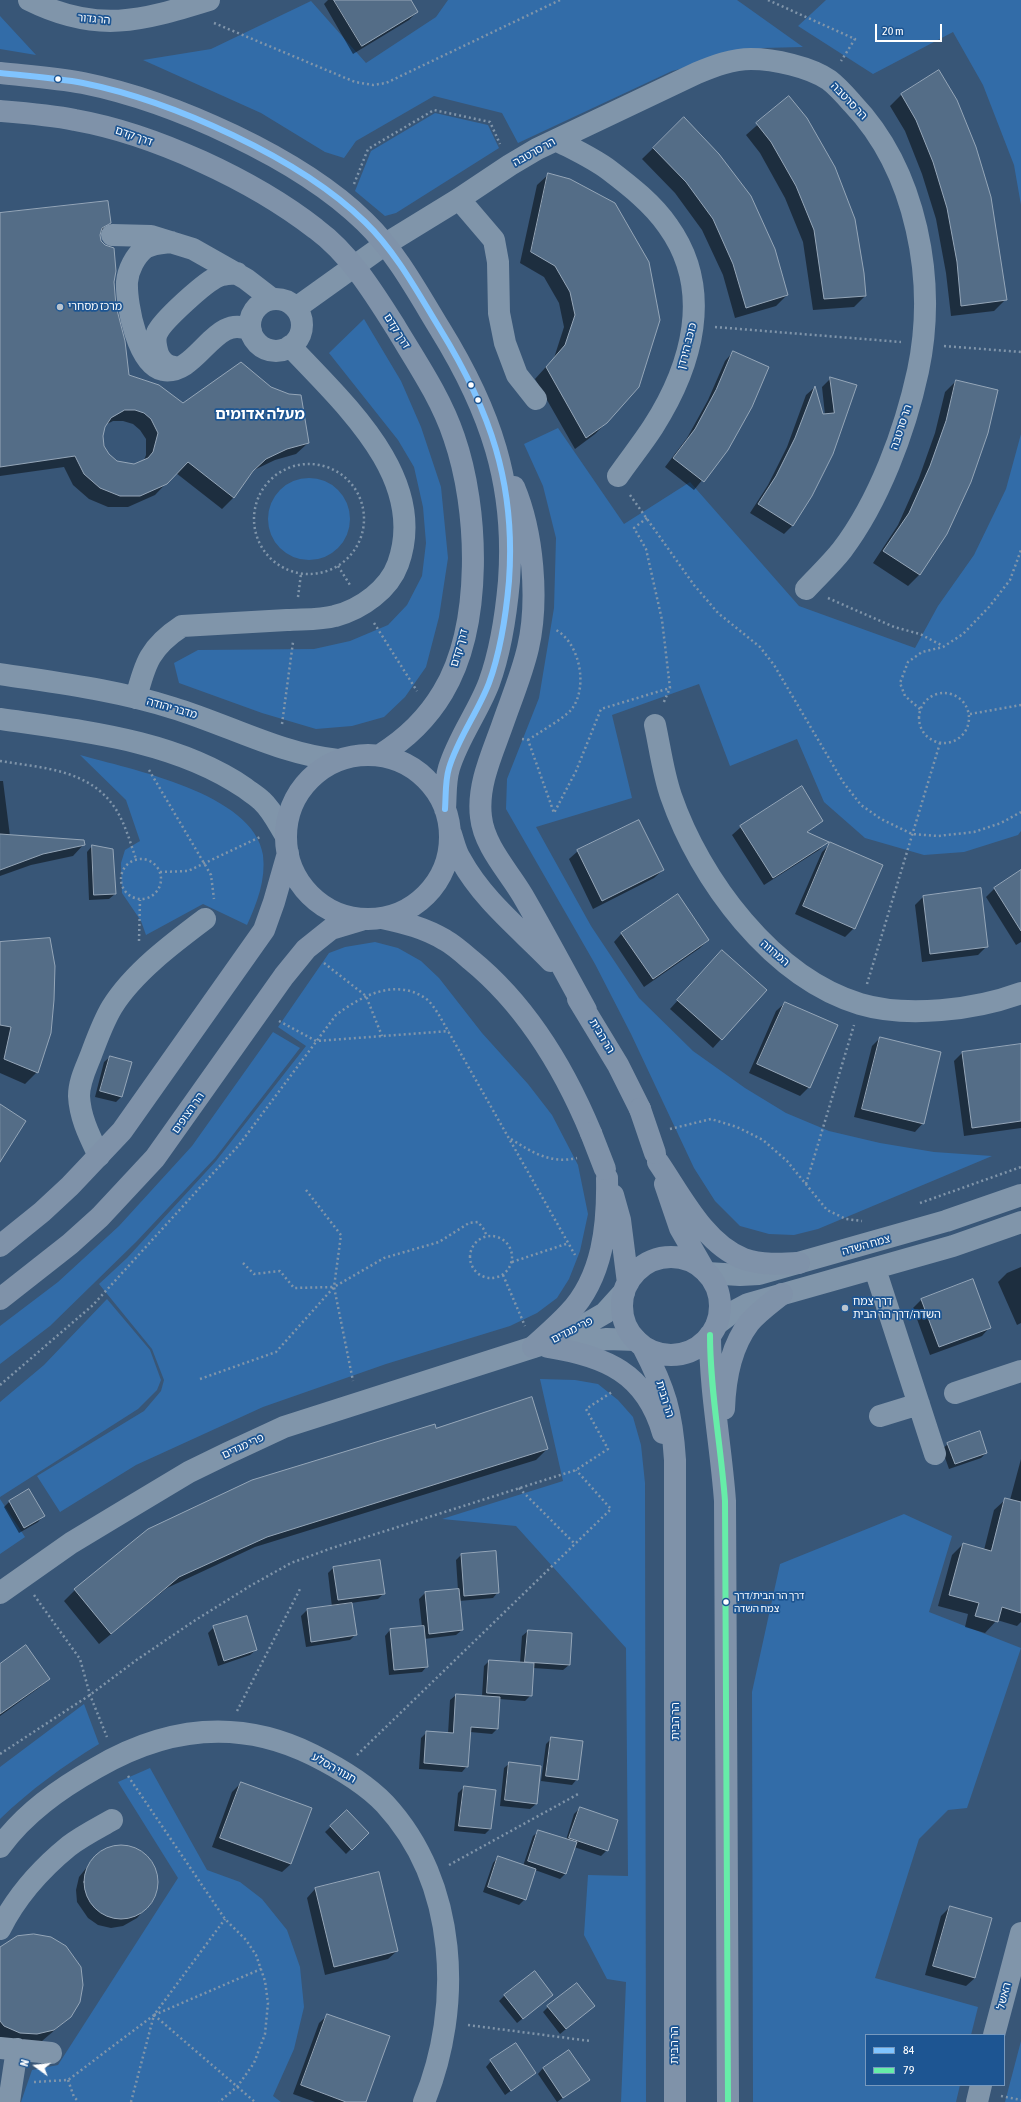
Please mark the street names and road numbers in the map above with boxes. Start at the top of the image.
street label: הר גדור [77,11,111,27]
street label: הר סרטבה [828,80,870,122]
street label: דרך קדם [114,123,154,149]
street label: הר סרטבה [510,135,558,169]
street label: דרך קדם [381,311,413,351]
street label: כוכב הירדן [674,321,700,371]
street label: הר סרטבה [887,403,915,451]
street label: דרך קדם [447,628,471,668]
street label: מדבר יהודה [145,694,199,722]
street label: המרווה [758,937,792,969]
street label: הר הבית [587,1016,617,1056]
street label: הר הצופים [169,1090,207,1136]
street label: צמח השדה [840,1232,892,1258]
street label: פרי מגדים [549,1314,595,1346]
street label: הר הבית [653,1379,677,1419]
street label: פרי מגדים [220,1431,266,1461]
street label: הר הבית [669,1702,683,1740]
street label: חגווי הסלע [309,1750,359,1786]
street label: האשל [994,1981,1014,2011]
street label: הר הבית [668,2026,682,2064]

